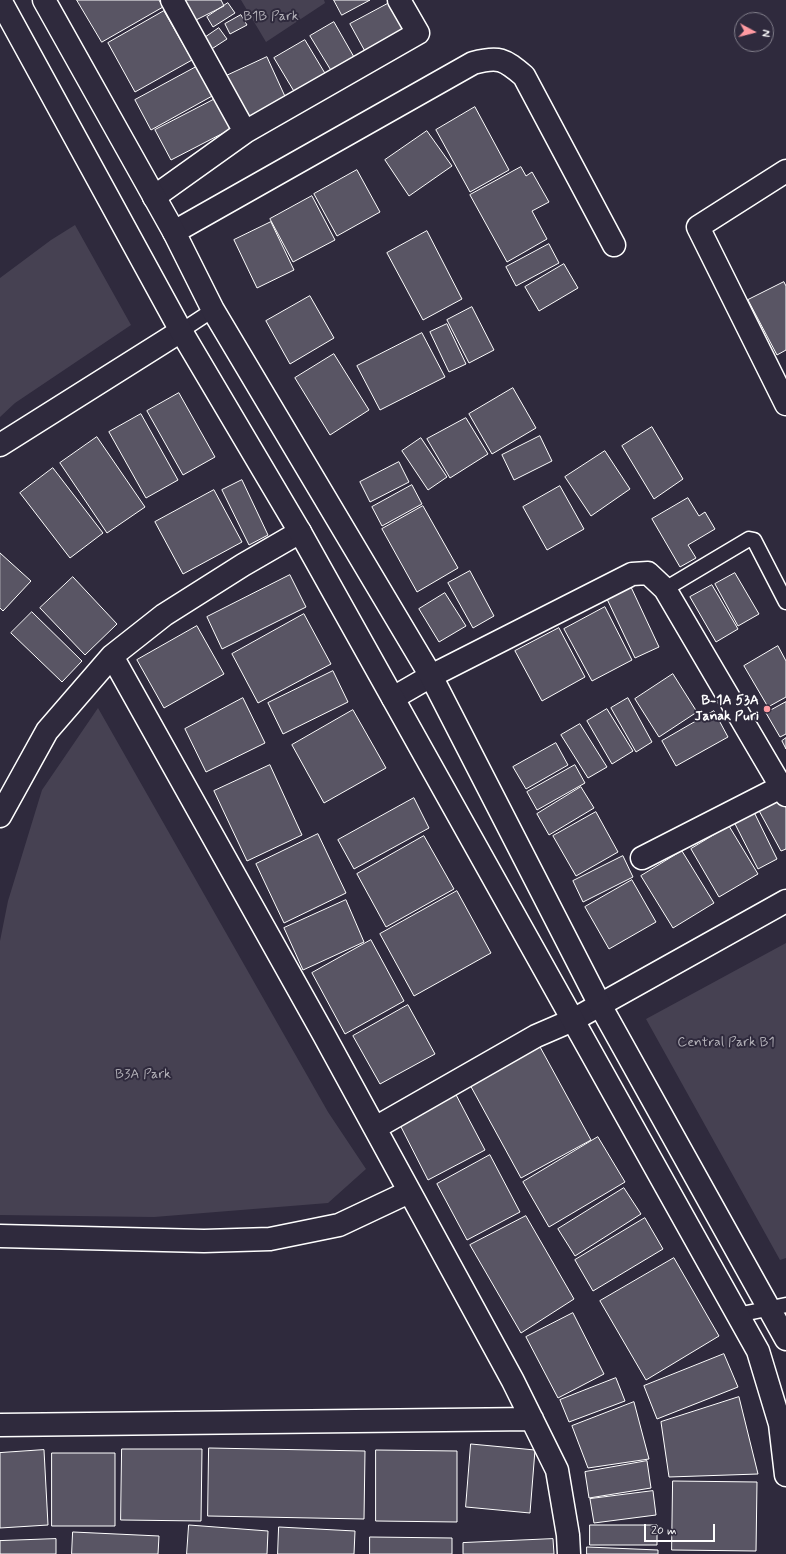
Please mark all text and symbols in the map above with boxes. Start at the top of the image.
park label: B1B Park [243,9,299,25]
north arrow [734,12,774,52]
text: N [758,29,772,38]
place label: B-1A 53A Janak Puri [694,693,759,726]
marker: B-1A 53A Janak Puri [762,704,772,714]
park label: Central Park B1 [677,1035,775,1051]
park label: B3A Park [115,1067,171,1083]
scale bar [646,1516,717,1542]
text: 20 m [651,1523,677,1539]

